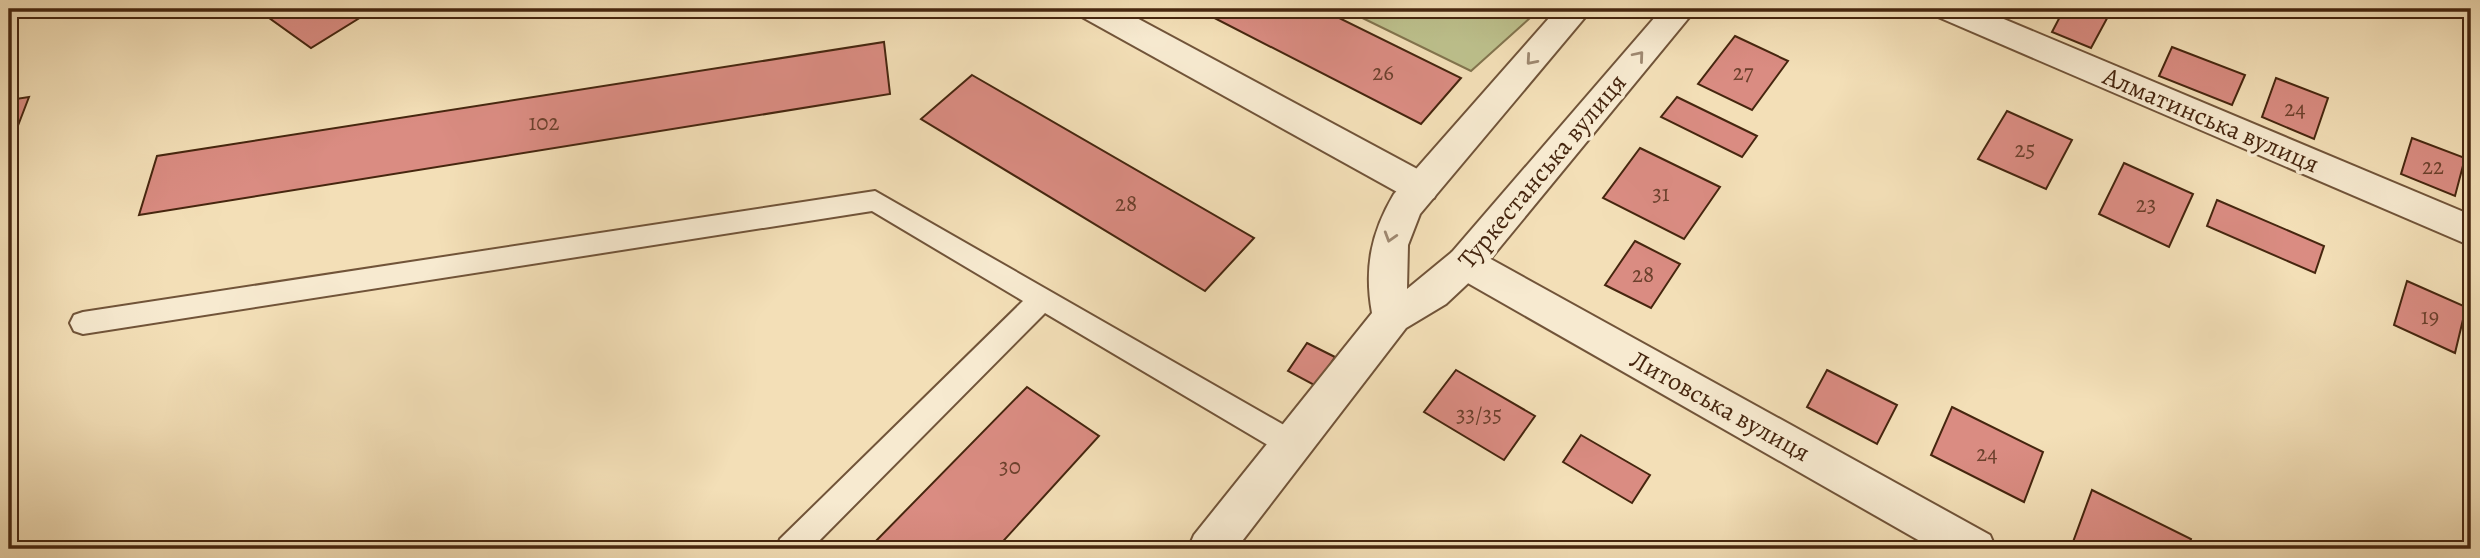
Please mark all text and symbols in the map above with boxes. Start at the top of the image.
one-way arrow [1527,52,1539,65]
one-way arrow [1631,52,1644,64]
house number: 26 [1372,57,1394,88]
house number: 27 [1733,57,1754,88]
street label: Алматинська вулиця [2097,58,2324,181]
street label: Туркестанська вулиця [1450,66,1634,276]
house number: 24 [2284,93,2306,124]
house number: 102 [528,107,560,138]
house number: 25 [2015,134,2035,165]
house number: 22 [2422,151,2444,182]
house number: 31 [1652,178,1670,209]
house number: 28 [1115,188,1137,219]
house number: 23 [2136,189,2156,220]
one-way arrow [1384,231,1399,243]
house number: 28 [1632,259,1654,290]
house number: 19 [2421,301,2439,332]
street label: Литовська вулиця [1624,342,1816,470]
house number: 33/35 [1456,399,1502,430]
house number: 24 [1976,438,1998,469]
house number: 30 [999,451,1021,482]

